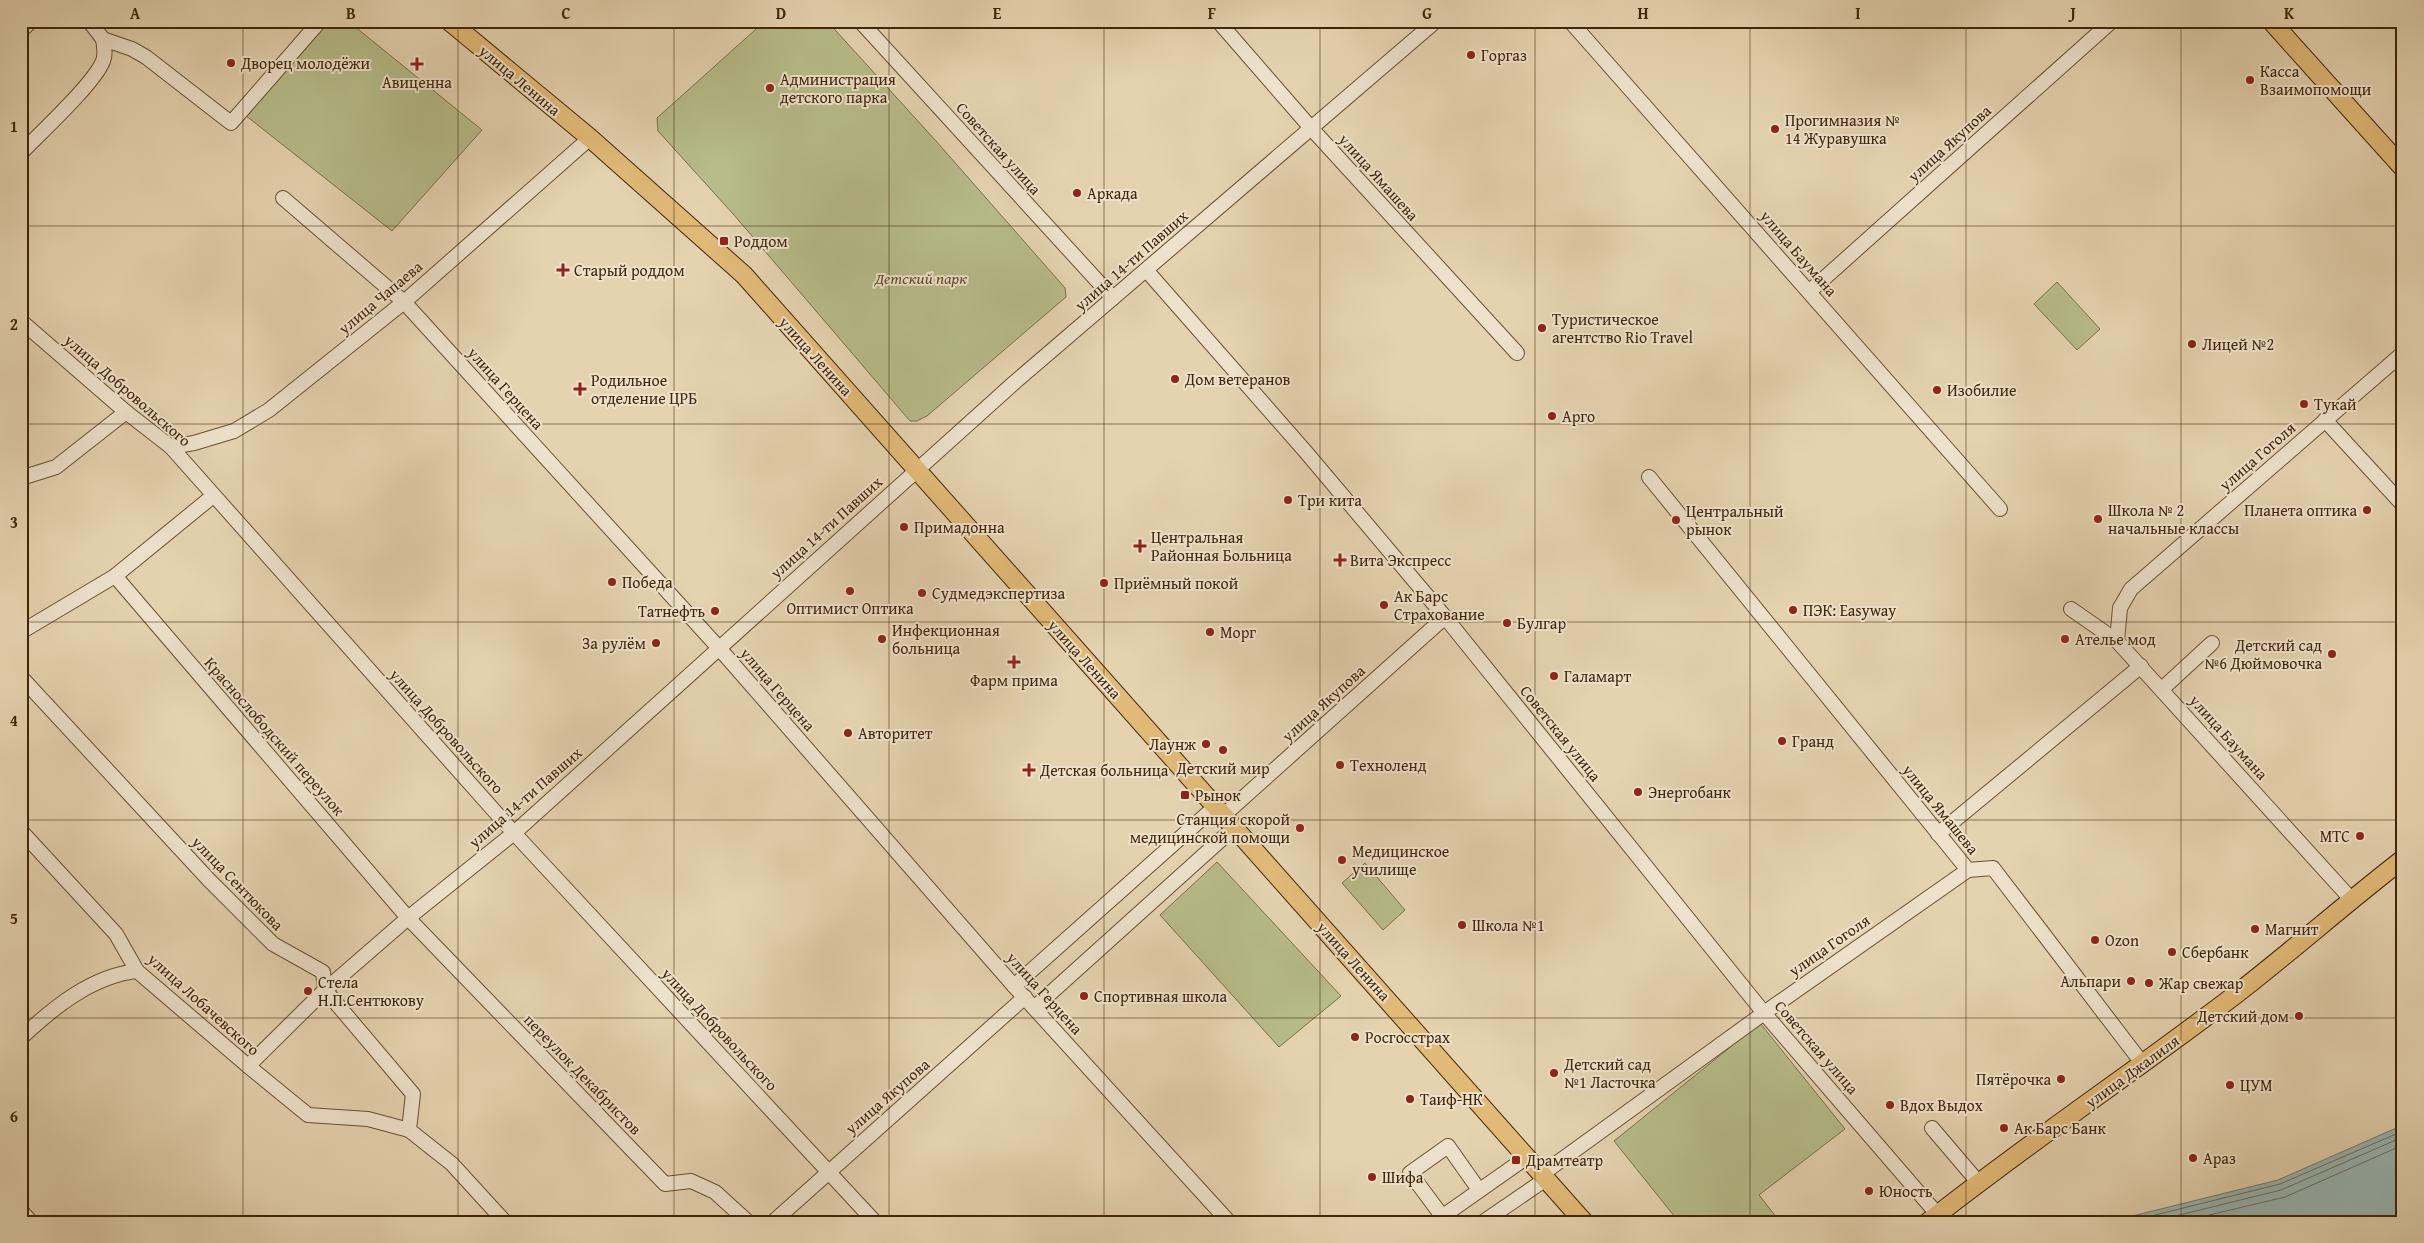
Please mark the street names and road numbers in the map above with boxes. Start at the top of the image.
street label: улица Ленина [473,38,566,122]
street label: Советская улица [951,96,1048,200]
street label: улица Якупова [1901,99,1996,188]
street label: улица Ямашева [1333,127,1425,226]
street label: улица 14-ти Павших [1068,203,1194,317]
street label: улица Баумана [1754,204,1844,302]
street label: улица Чапаева [332,254,428,340]
street label: улица Ленина [773,310,859,402]
street label: улица Добровольского [59,327,197,452]
street label: улица Герцена [462,341,550,435]
street label: улица Гоголя [2213,416,2301,497]
street label: улица 14-ти Павших [764,469,888,585]
street label: улица Ленина [1042,613,1128,705]
street label: улица Герцена [734,641,821,736]
street label: Краснослободский переулок [199,651,351,821]
street label: улица Якупова [1275,659,1370,748]
street label: улица Добровольского [384,662,510,799]
street label: Советская улица [1515,680,1608,787]
street label: улица Баумана [2183,688,2274,785]
street label: улица 14-ти Павших [462,740,588,854]
street label: улица Ямашева [1896,758,1985,860]
street label: улица Сентюкова [186,830,290,936]
street label: улица Гоголя [1783,908,1875,982]
street label: улица Ленина [1311,915,1397,1007]
street label: улица Лобачевского [142,946,265,1061]
street label: улица Герцена [1001,946,1089,1040]
street label: улица Добровольского [656,961,784,1096]
street label: Советская улица [1769,995,1865,1100]
street label: переулок Декабристов [519,1008,648,1140]
street label: улица Джалиля [2079,1029,2184,1114]
street label: улица Якупова [839,1052,935,1140]

